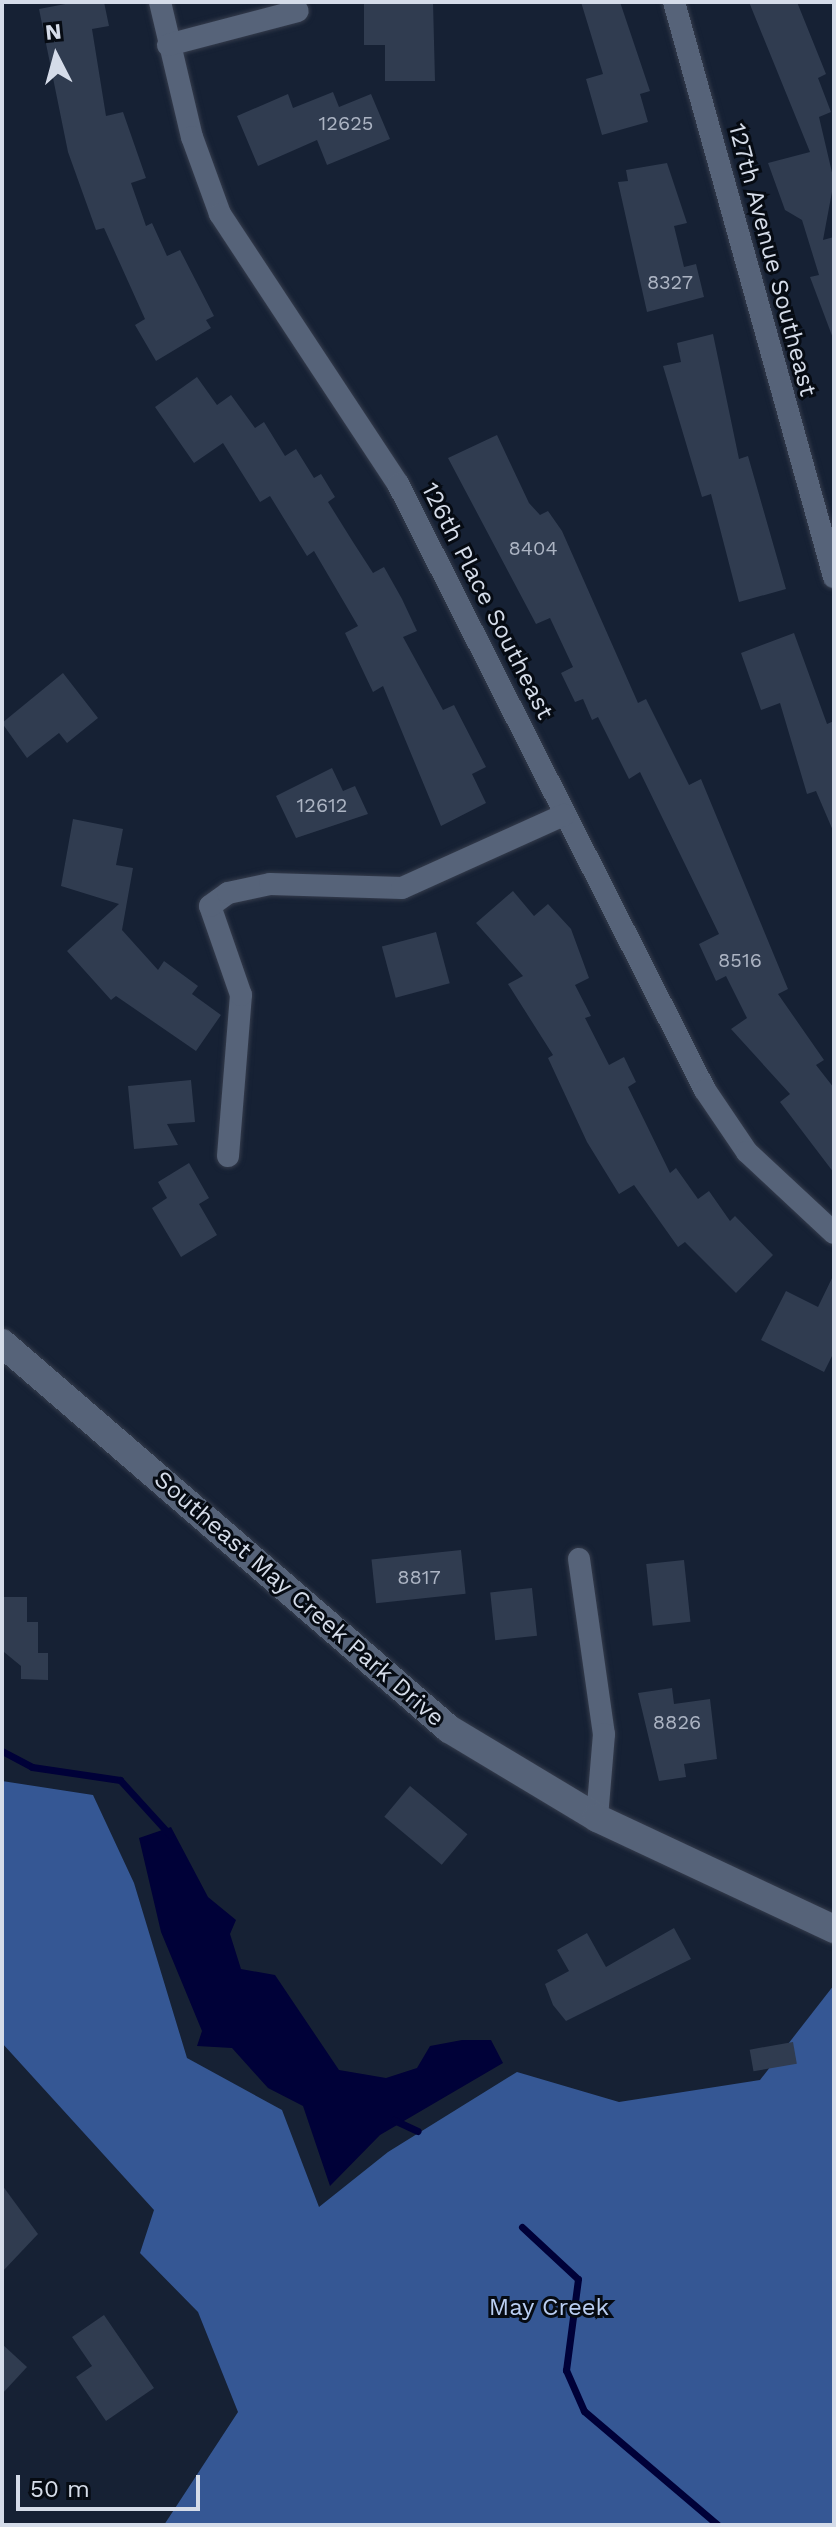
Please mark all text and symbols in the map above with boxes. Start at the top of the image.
north arrow [16,16,96,96]
text: N [44,18,63,45]
house number: 12625 [319,111,373,135]
street label: 127th Avenue Southeast [722,120,822,400]
house number: 8327 [647,270,693,294]
street label: 126th Place Southeast [415,478,559,724]
house number: 8404 [508,536,558,560]
house number: 12612 [296,793,348,817]
house number: 8516 [718,948,762,972]
street label: Southeast May Creek Park Drive [147,1465,451,1733]
house number: 8817 [397,1565,441,1589]
house number: 8826 [653,1710,701,1734]
park label: May Creek [489,2294,609,2322]
scale bar [20,2459,204,2509]
text: 50 m [30,2475,90,2503]

